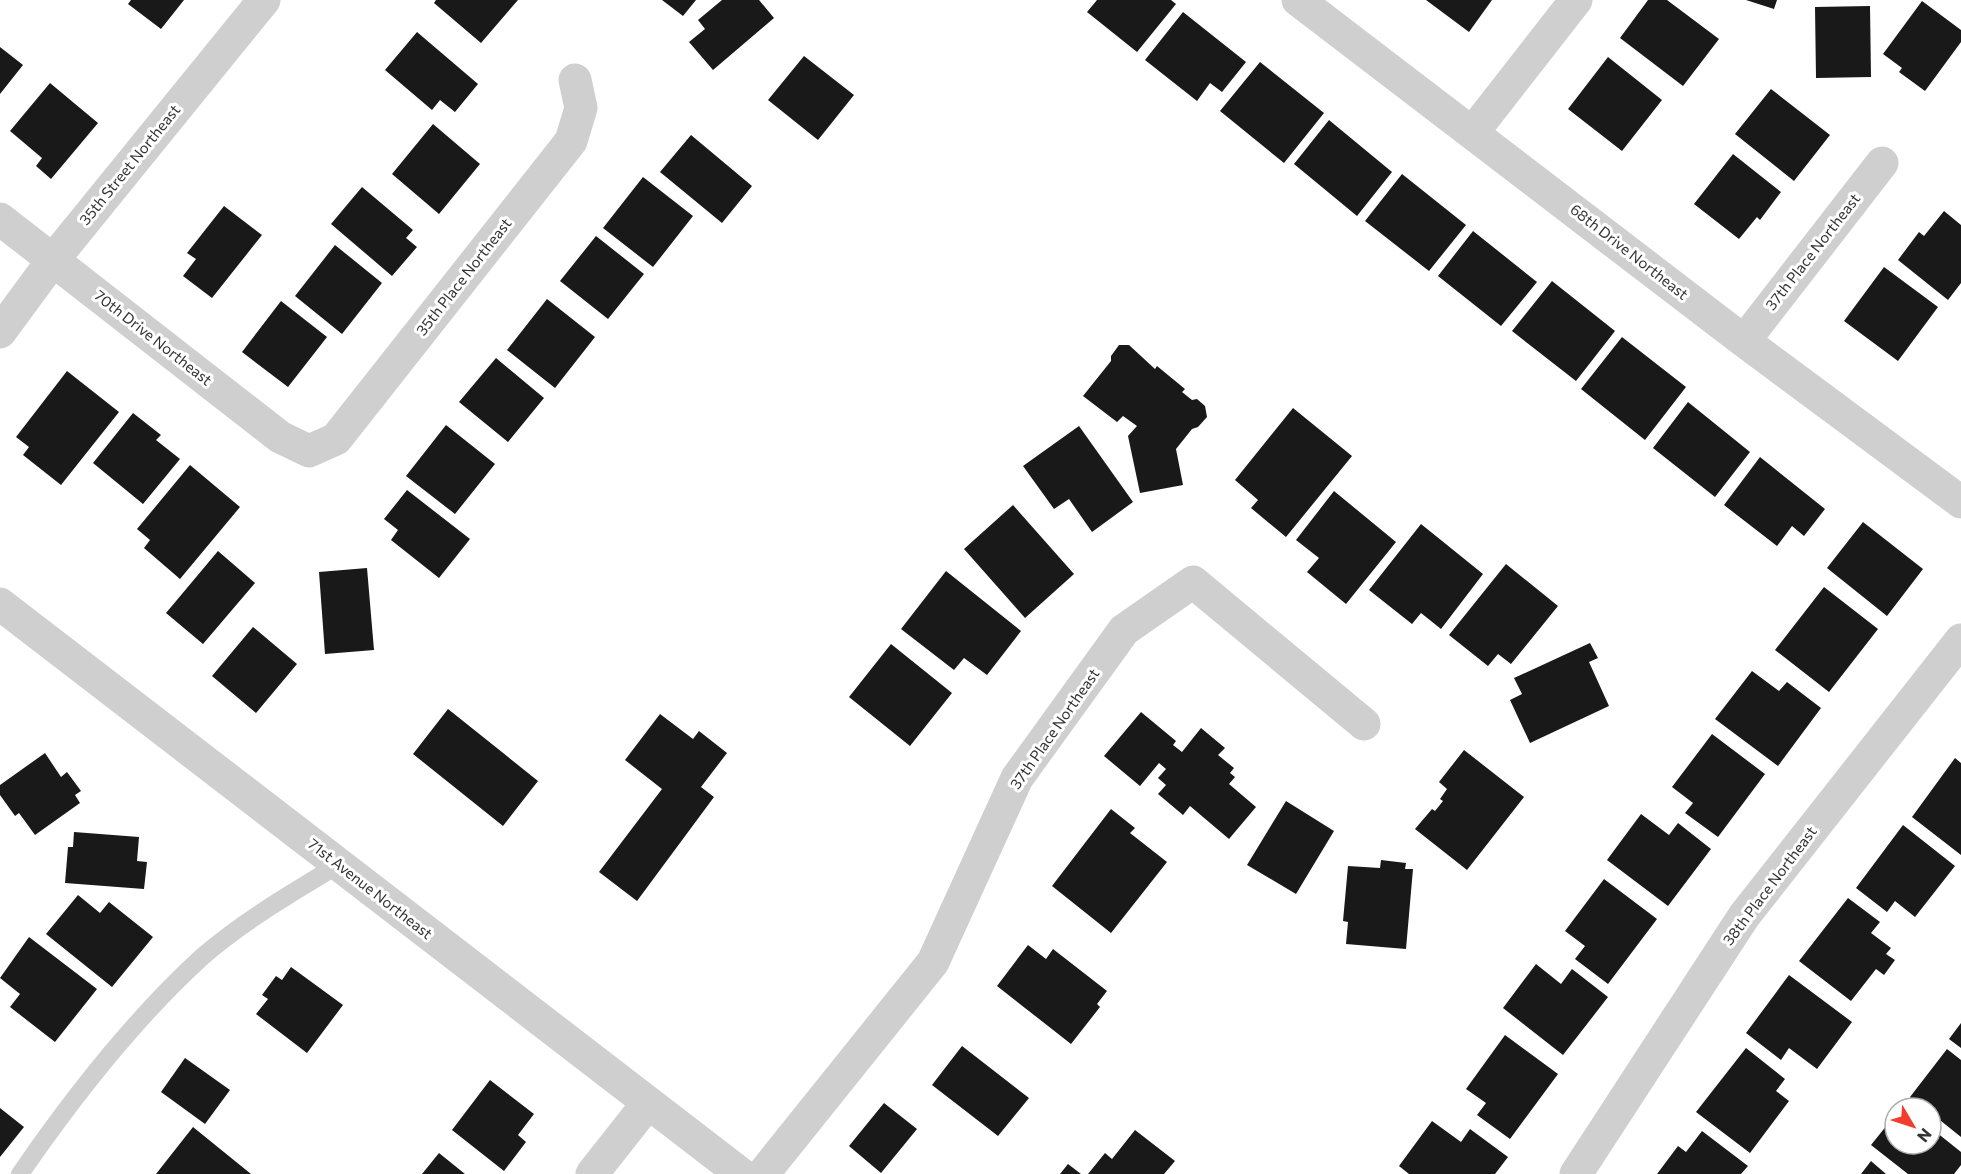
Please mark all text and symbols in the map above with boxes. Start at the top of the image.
street label: 35th Street Northeast [75,101,183,228]
street label: 37th Place Northeast [1761,189,1863,313]
street label: 68th Drive Northeast [1567,200,1692,303]
street label: 35th Place Northeast [412,214,515,339]
street label: 70th Drive Northeast [91,286,216,389]
street label: 37th Place Northeast [1006,665,1103,792]
street label: 38th Place Northeast [1719,822,1820,948]
street label: 71st Avenue Northeast [305,834,436,942]
north arrow [1883,1096,1943,1156]
text: N [1914,1125,1936,1146]

